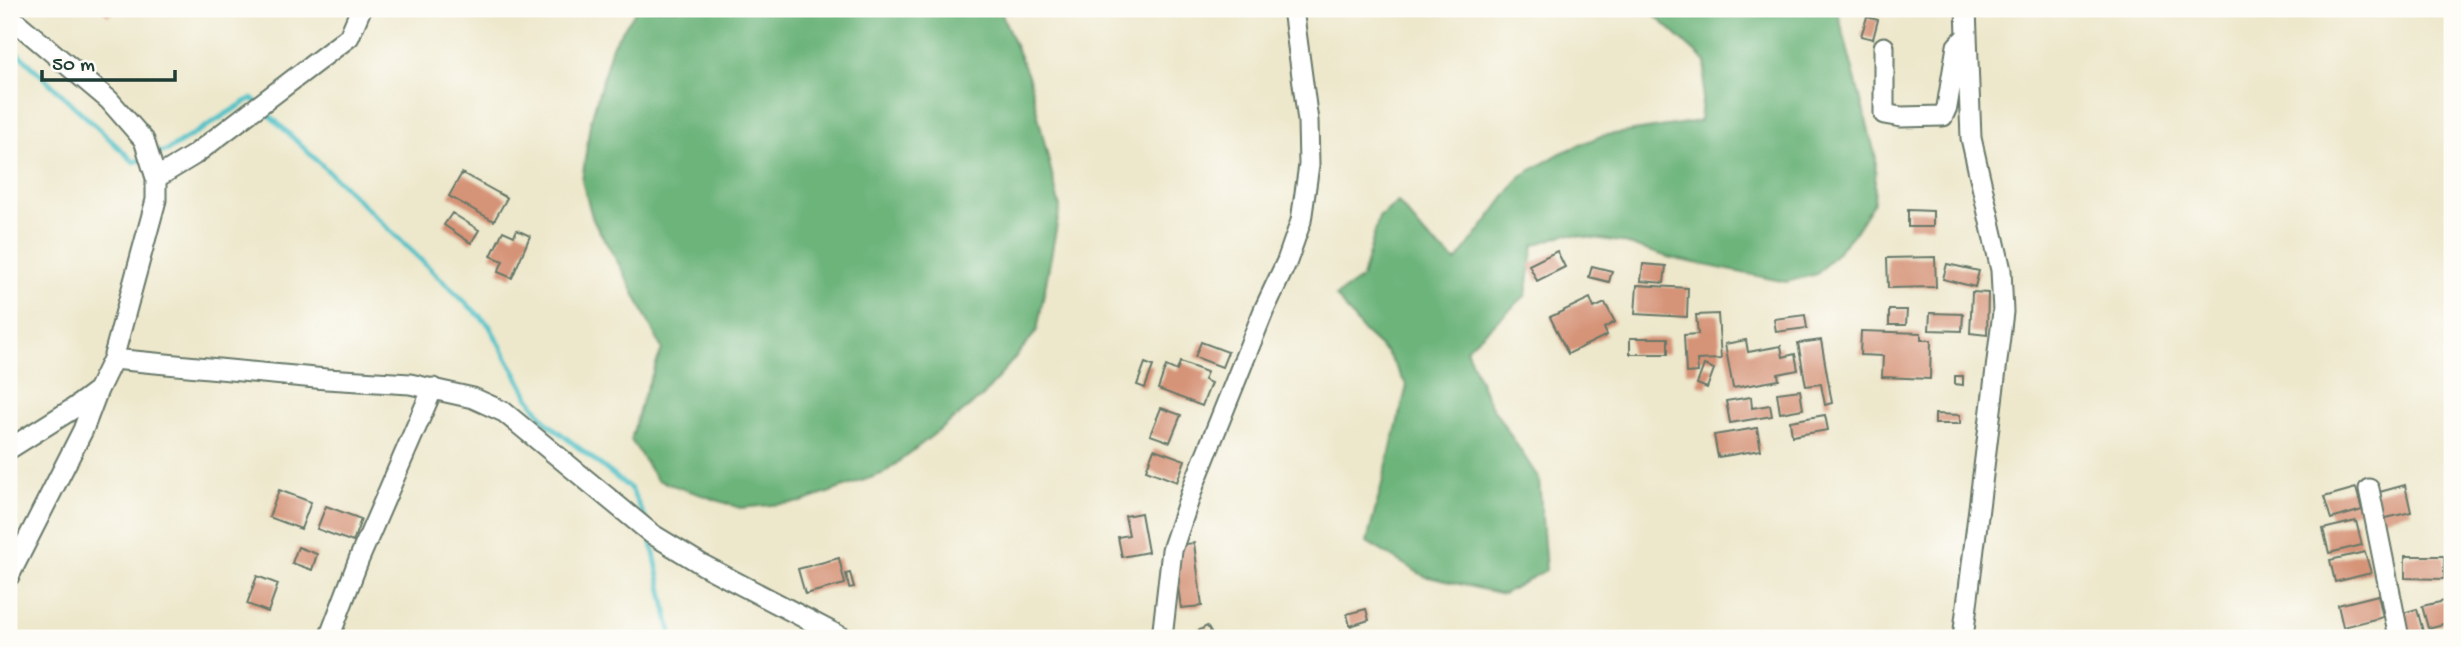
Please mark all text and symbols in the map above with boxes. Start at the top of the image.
scale bar [42,38,175,82]
text: 50 m [52,54,95,79]

